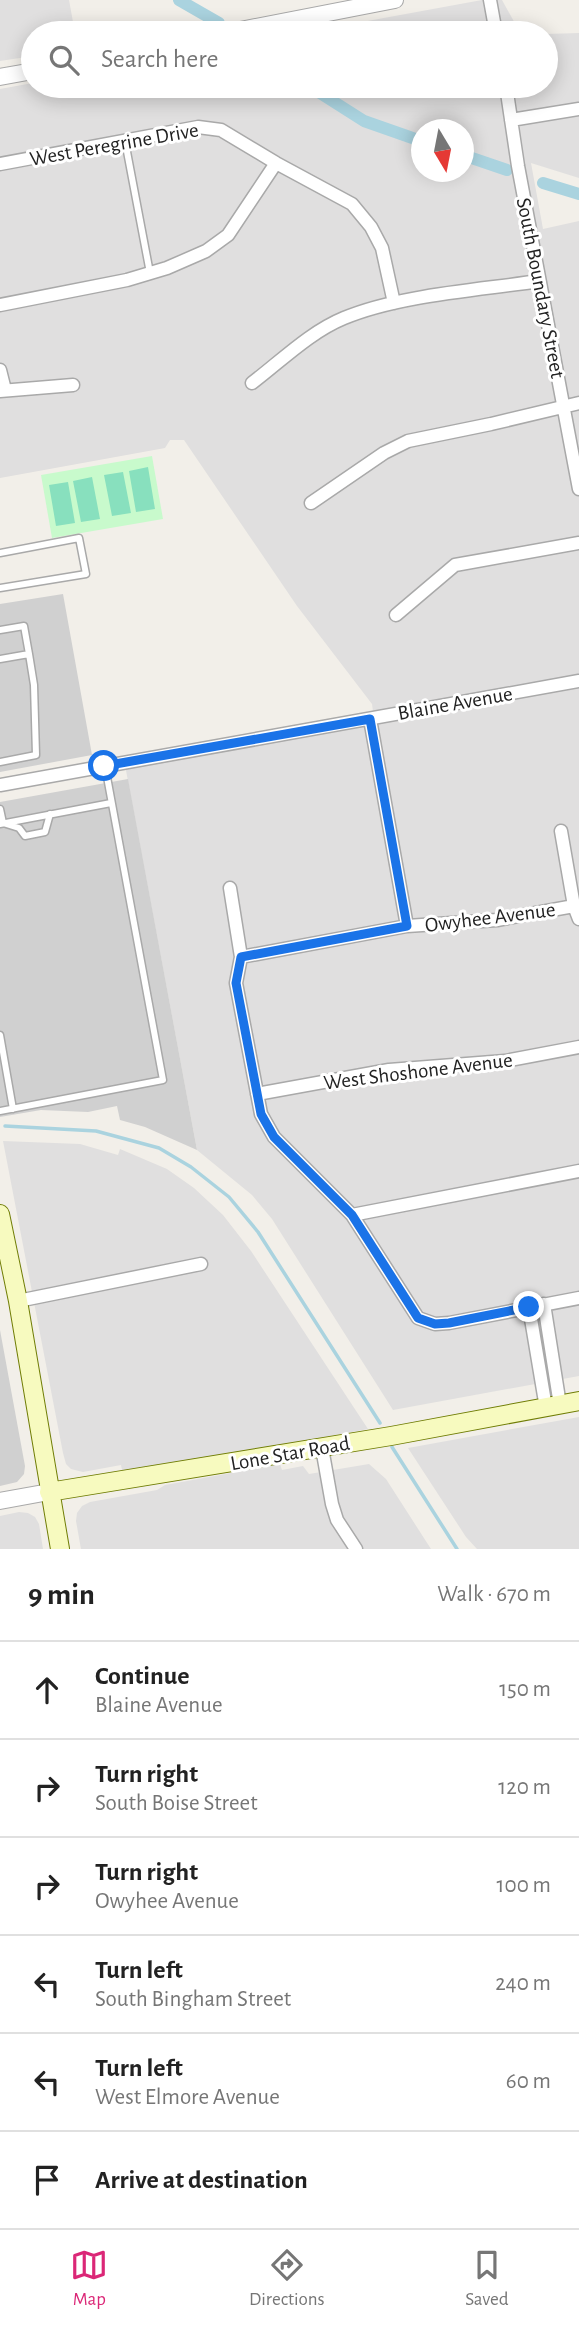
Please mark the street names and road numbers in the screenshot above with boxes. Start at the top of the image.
street label: West Peregrine Drive [28,119,200,170]
street label: South Boundary Street [513,196,568,380]
street label: Blaine Avenue [396,683,514,724]
street label: Owyhee Avenue [424,899,557,936]
street label: West Shoshone Avenue [322,1049,514,1094]
street label: Lone Star Road [229,1433,351,1474]

